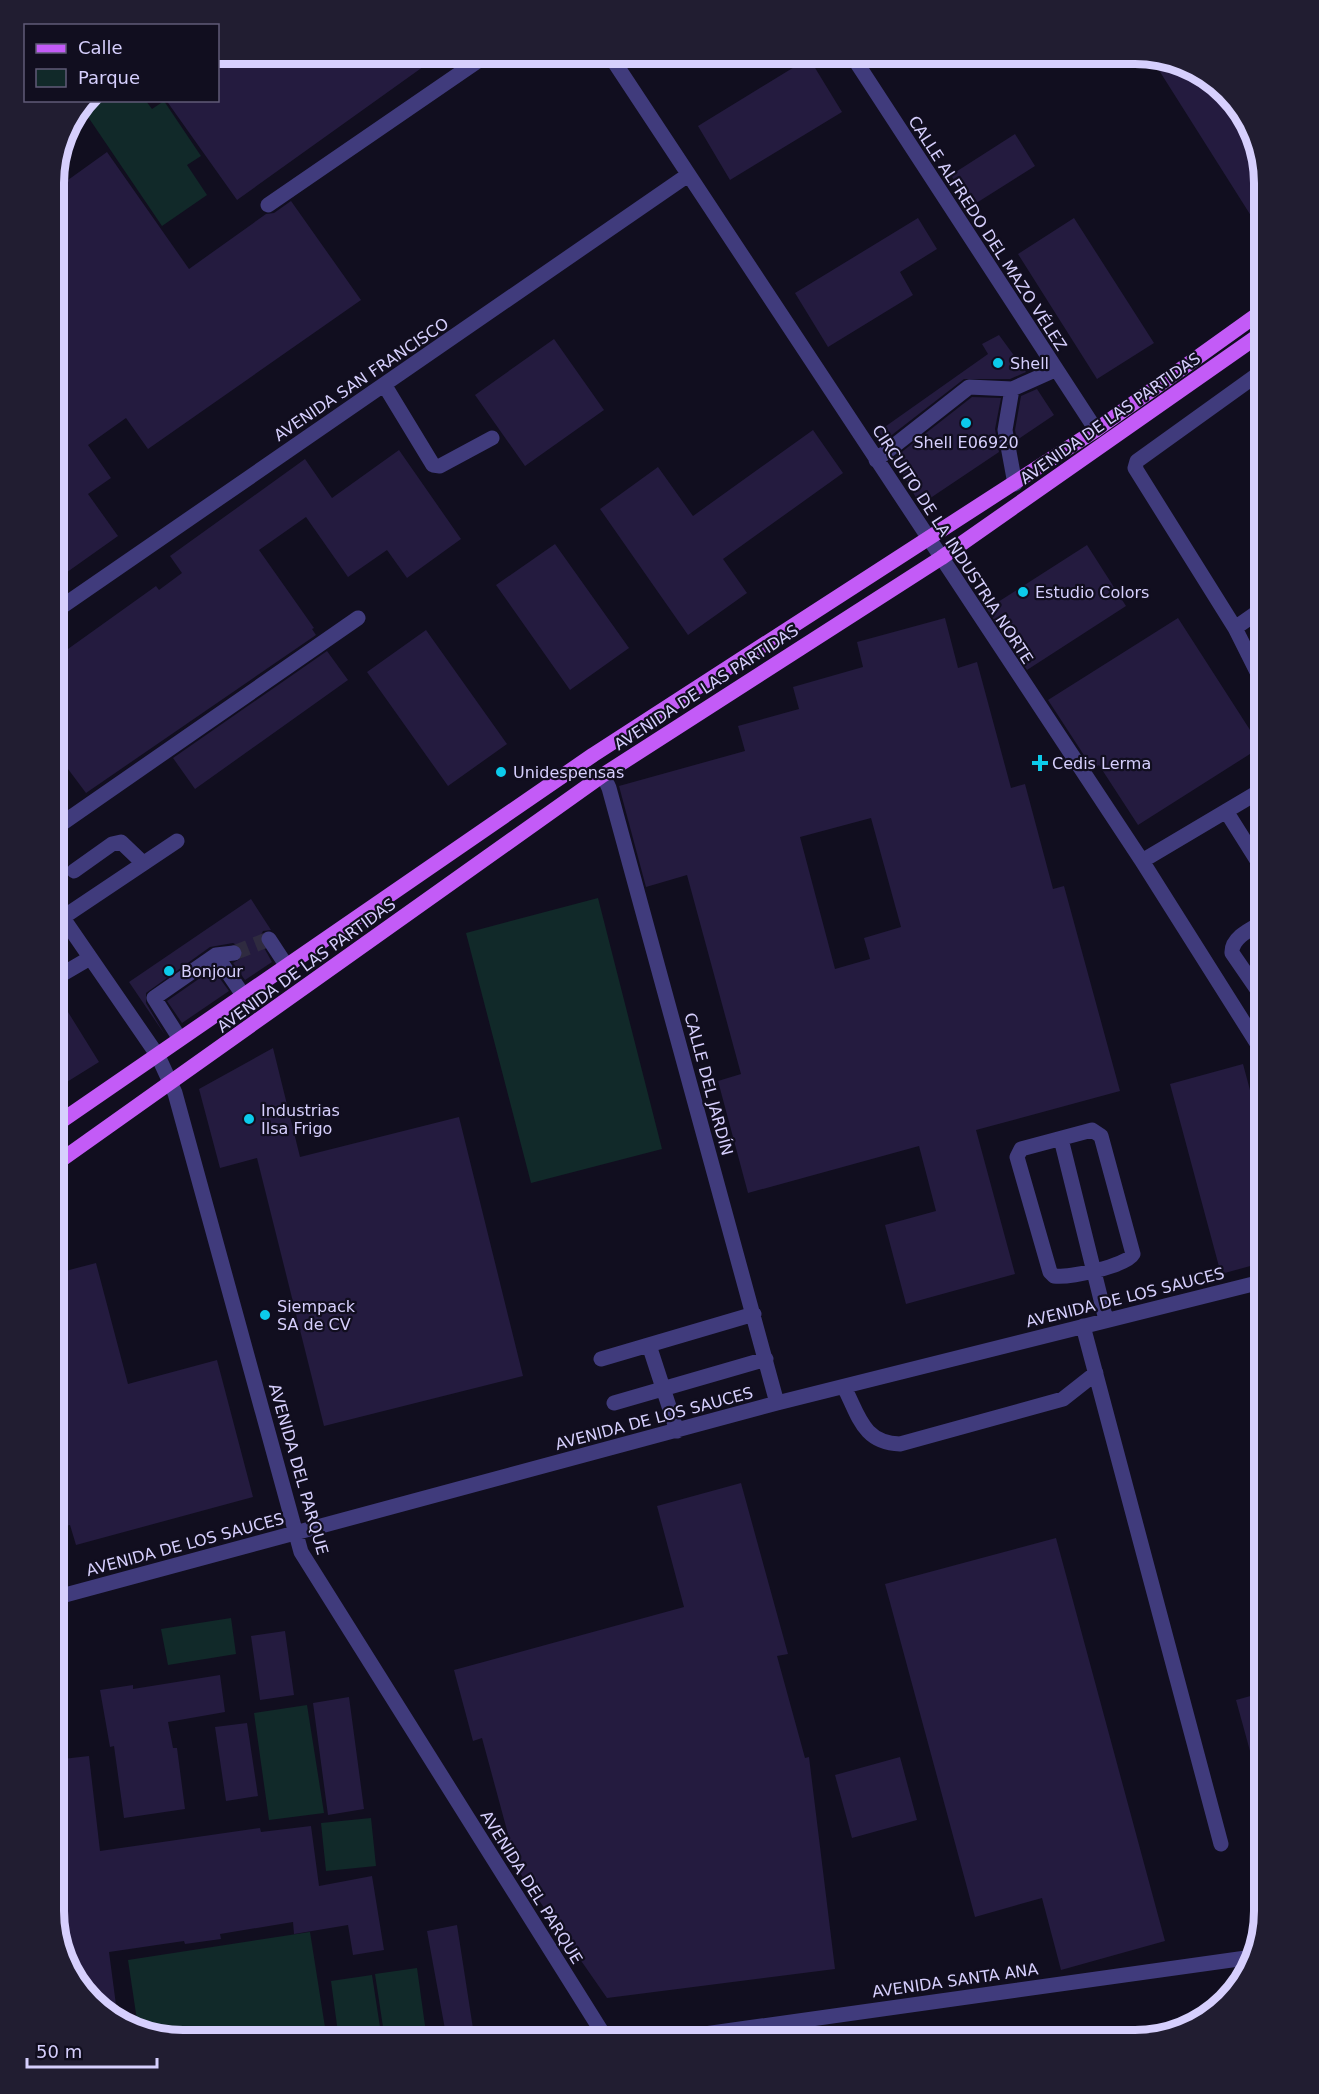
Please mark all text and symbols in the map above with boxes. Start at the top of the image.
legend [24,24,219,102]
text: Calle [78,37,123,58]
text: Parque [78,67,140,88]
street label: CALLE ALFREDO DEL MAZO VÉLEZ [904,112,1071,354]
street label: AVENIDA SAN FRANCISCO [270,314,452,445]
street label: AVENIDA DE LAS PARTIDAS [1016,349,1204,488]
place label: Shell [1010,354,1049,373]
marker: Shell [991,356,1005,370]
marker: Shell E06920 [959,416,973,430]
street label: CIRCUITO DE LA INDUSTRIA NORTE [868,421,1037,667]
place label: Shell E06920 [913,433,1019,452]
place label: Estudio Colors [1035,583,1149,602]
marker: Estudio Colors [1016,585,1030,599]
street label: AVENIDA DE LAS PARTIDAS [611,621,802,754]
place label: Cedis Lerma [1052,754,1151,773]
marker: Cedis Lerma [1033,756,1047,770]
place label: Unidespensas [513,763,624,782]
marker: Unidespensas [494,765,508,779]
street label: AVENIDA DE LAS PARTIDAS [213,894,399,1037]
place label: Bonjour [181,962,243,981]
marker: Bonjour [162,964,176,978]
street label: CALLE DEL JARDÍN [680,1011,737,1158]
place label: Industrias Ilsa Frigo [261,1101,340,1138]
marker: Industrias Ilsa Frigo [242,1112,256,1126]
street label: AVENIDA DE LOS SAUCES [1024,1264,1226,1331]
place label: Siempack SA de CV [277,1297,356,1334]
marker: Siempack SA de CV [258,1308,272,1322]
street label: AVENIDA DEL PARQUE [265,1381,332,1557]
street label: AVENIDA DE LOS SAUCES [553,1383,755,1454]
street label: AVENIDA DE LOS SAUCES [84,1509,286,1580]
street label: AVENIDA DEL PARQUE [477,1807,587,1967]
street label: AVENIDA SANTA ANA [871,1959,1039,2002]
scale bar [27,2031,158,2069]
text: 50 m [36,2041,82,2062]

